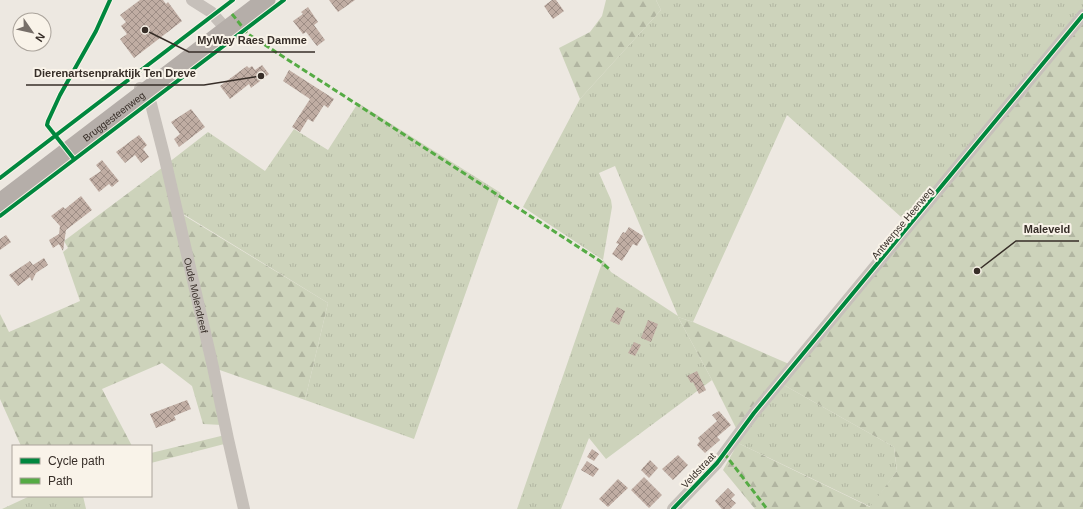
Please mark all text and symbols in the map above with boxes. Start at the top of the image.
north arrow [12,12,52,52]
callout: MyWay Raes Damme [189,29,315,52]
text: N [33,31,47,44]
text: MyWay Raes Damme [197,34,307,46]
callout: Dierenartsenpraktijk Ten Dreve [26,62,204,85]
text: Dierenartsenpraktijk Ten Dreve [34,67,196,79]
street label: Bruggesteenweg [81,89,147,144]
street label: Antwerpse Heerweg [869,185,936,261]
callout: Maleveld [1016,218,1079,241]
text: Maleveld [1024,223,1070,235]
street label: Oude Molendreef [182,256,210,334]
legend [12,445,152,497]
street label: Veldstraat [679,450,718,490]
text: Cycle path [48,454,105,468]
text: Path [48,474,73,488]

